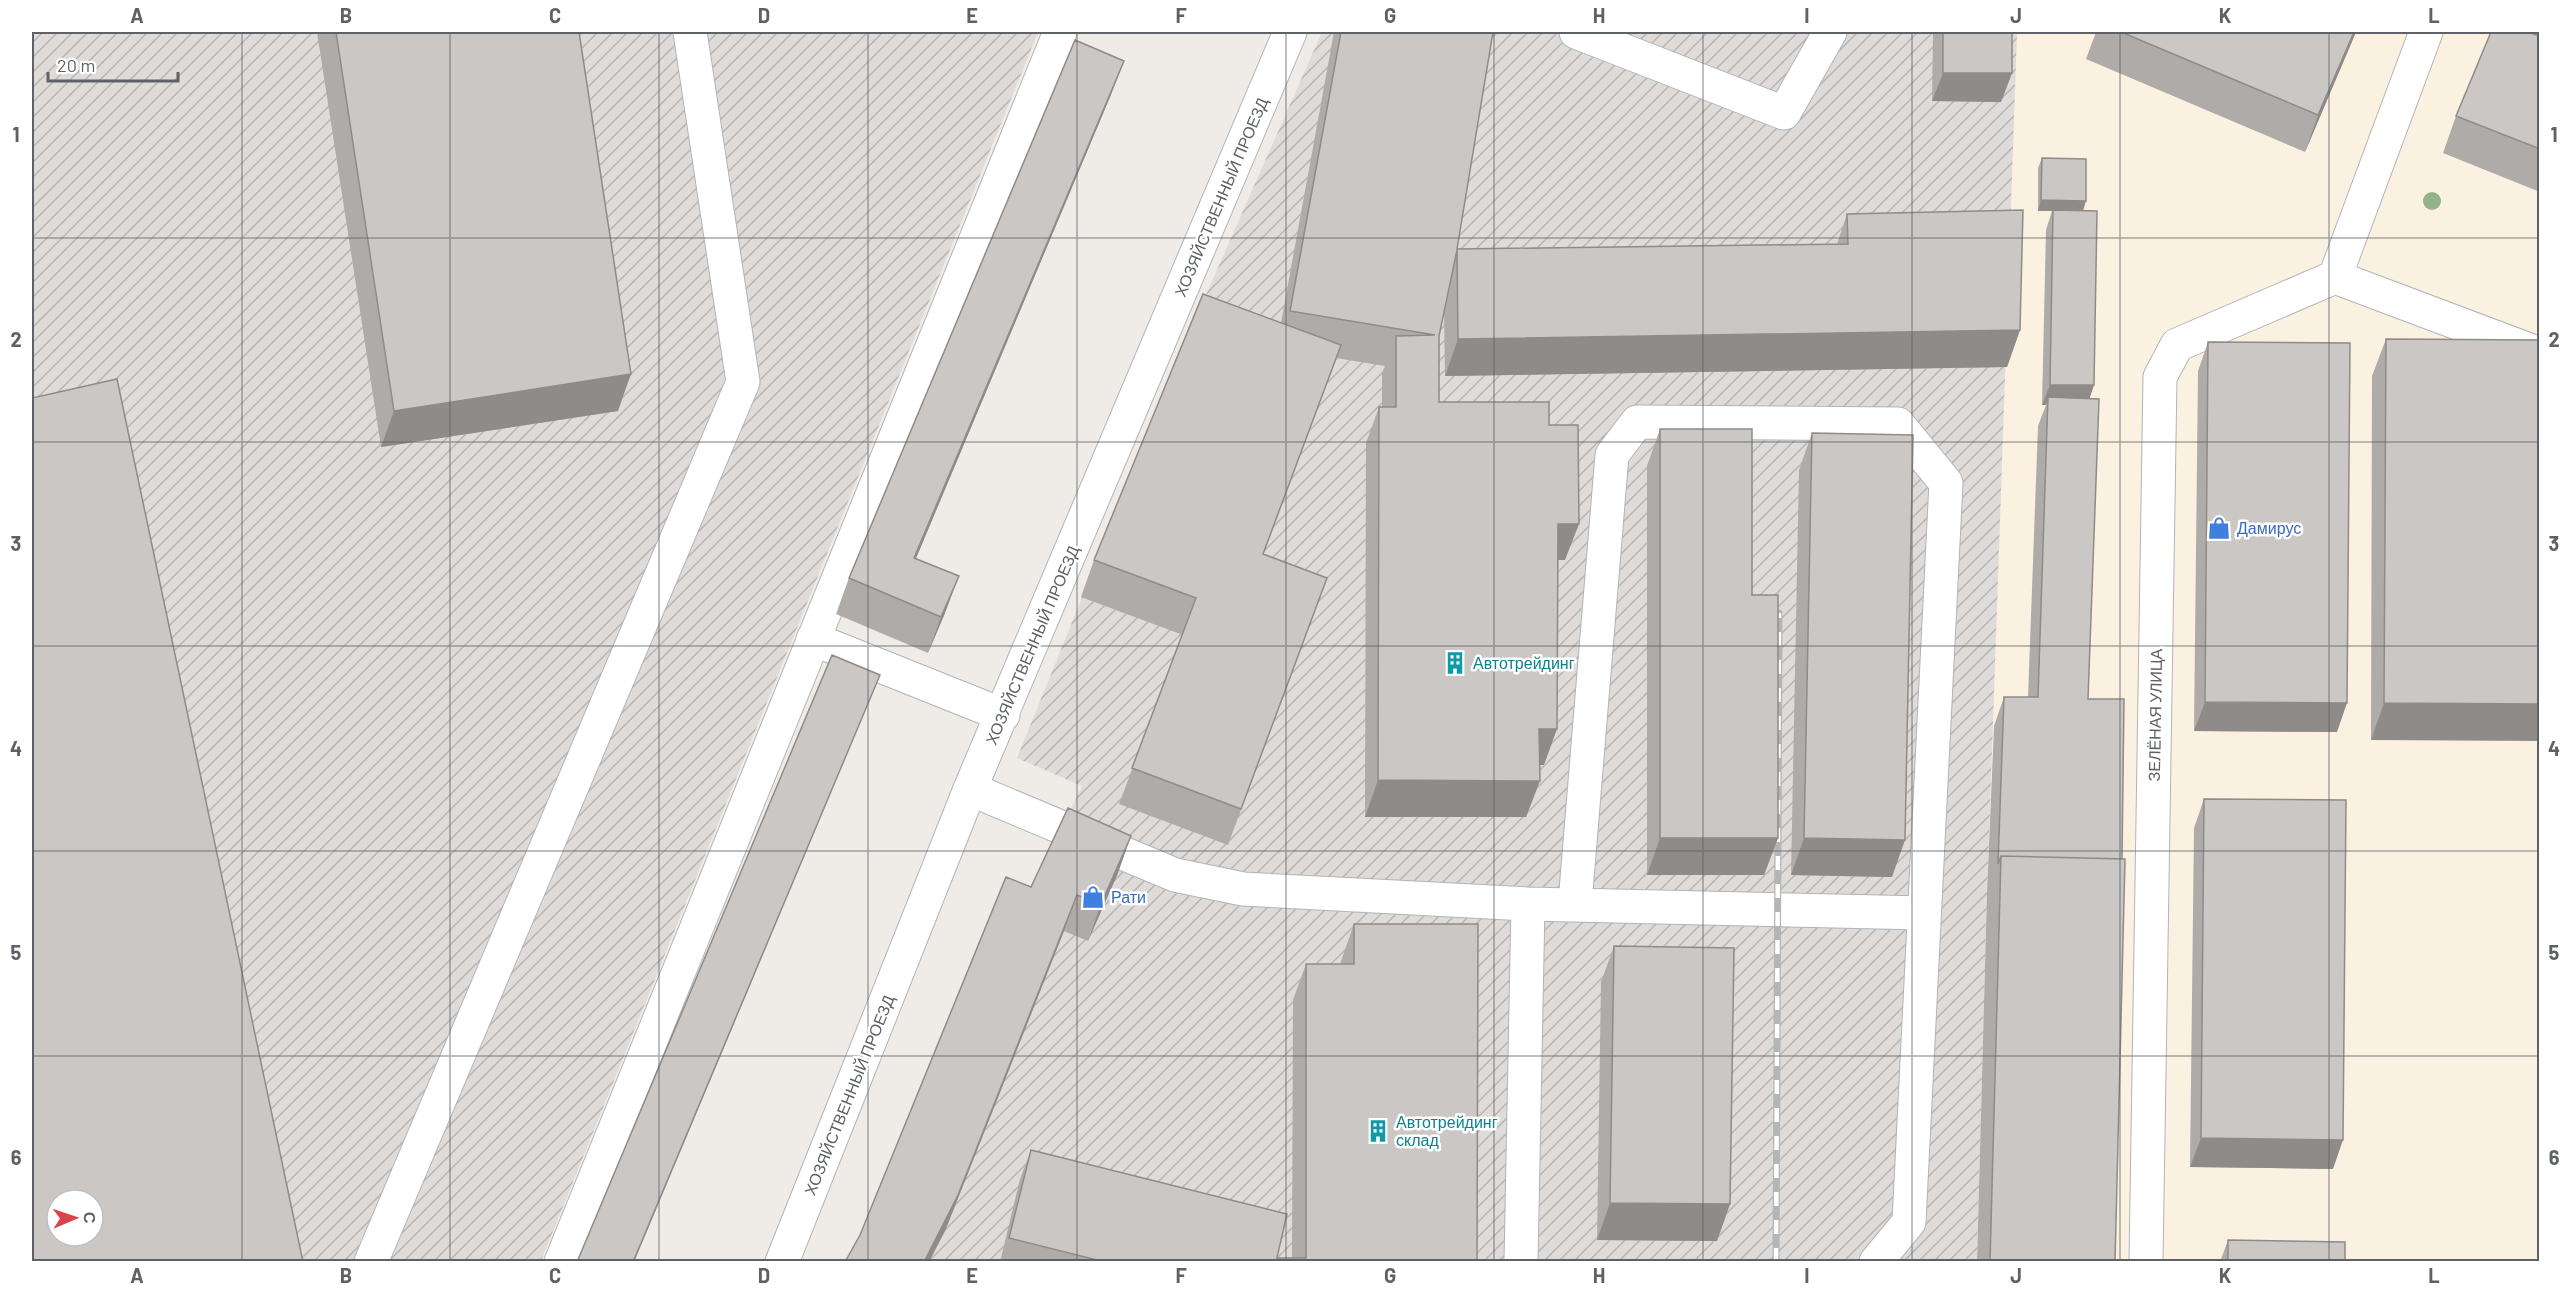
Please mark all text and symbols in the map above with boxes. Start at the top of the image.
text: A [130,3,144,27]
text: B [340,3,352,27]
text: C [549,3,561,27]
text: D [758,3,770,27]
text: E [966,3,978,27]
text: F [1175,3,1187,27]
text: G [1384,3,1396,27]
text: H [1593,3,1605,27]
text: I [1804,3,1810,27]
text: J [2010,3,2022,27]
text: K [2219,3,2232,27]
text: L [2428,3,2440,27]
scale bar [48,45,178,83]
text: 20 m [57,54,95,76]
street label: ХОЗЯЙСТВЕННЫЙ ПРОЕЗД [1170,94,1271,299]
text: 1 [12,122,20,146]
text: 1 [2550,122,2558,146]
text: 2 [10,327,22,351]
text: 2 [2548,327,2560,351]
shop icon: Дамирус [2206,515,2232,541]
place label: Дамирус [2237,518,2301,537]
text: 3 [11,531,21,555]
text: 3 [2549,531,2559,555]
street label: ХОЗЯЙСТВЕННЫЙ ПРОЕЗД [981,542,1082,747]
street label: ЗЕЛЁНАЯ УЛИЦА [2144,648,2165,781]
building icon: Автотрейдинг [1442,650,1468,676]
place label: Автотрейдинг [1473,653,1575,672]
text: 4 [10,736,22,760]
text: 4 [2548,736,2560,760]
shop icon: Рати [1080,884,1106,910]
place label: Рати [1111,887,1146,906]
text: 5 [11,940,22,964]
text: 5 [2549,940,2560,964]
street label: ХОЗЯЙСТВЕННЫЙ ПРОЕЗД [800,992,898,1198]
place label: Автотрейдинг склад [1396,1112,1498,1149]
building icon: Автотрейдинг склад [1365,1118,1391,1144]
text: 6 [11,1145,22,1169]
text: 6 [2549,1145,2560,1169]
north arrow [45,1188,105,1248]
text: С [81,1211,100,1224]
text: A [130,1263,144,1287]
text: B [340,1263,352,1287]
text: C [549,1263,561,1287]
text: D [758,1263,770,1287]
text: E [966,1263,978,1287]
text: F [1175,1263,1187,1287]
text: G [1384,1263,1396,1287]
text: H [1593,1263,1605,1287]
text: I [1804,1263,1810,1287]
text: J [2010,1263,2022,1287]
text: K [2219,1263,2232,1287]
text: L [2428,1263,2440,1287]

